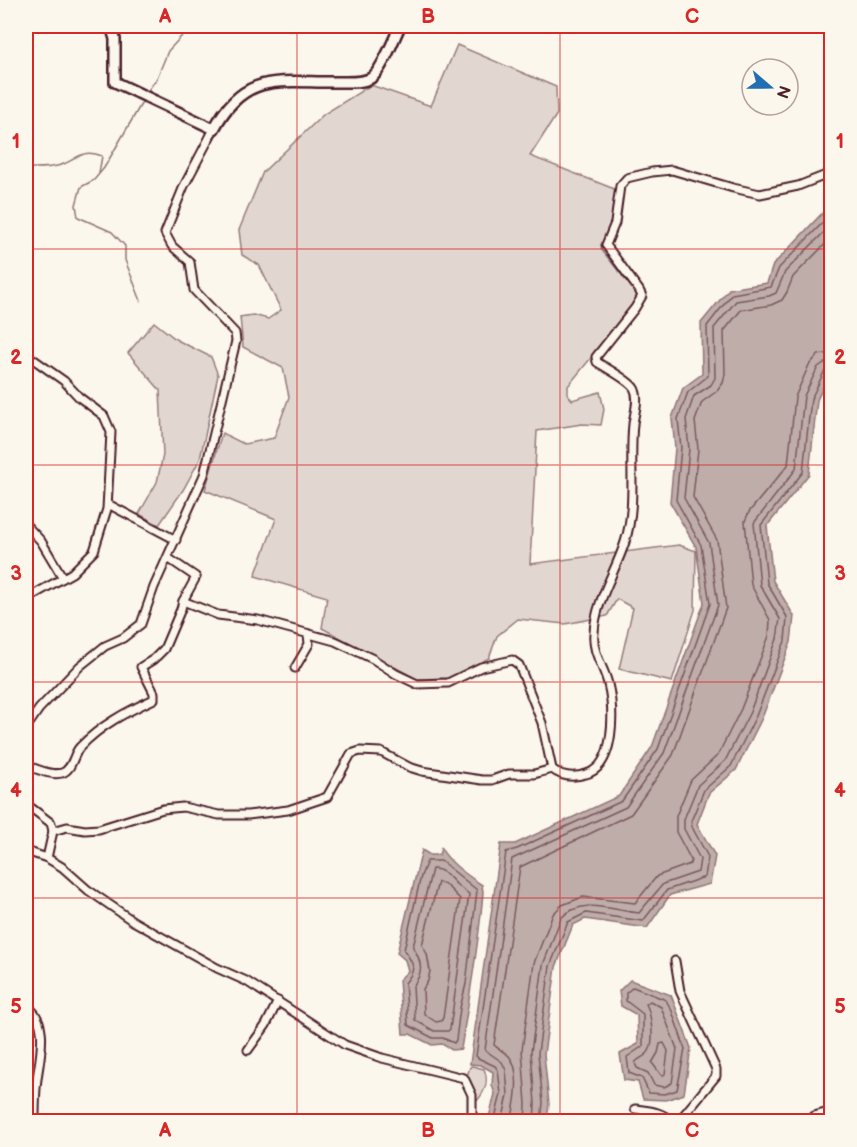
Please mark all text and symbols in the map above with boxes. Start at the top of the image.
text: A [158,5,172,29]
text: B [421,5,435,29]
text: C [685,5,699,29]
north arrow [740,57,800,117]
text: N [772,83,794,101]
text: 1 [12,130,20,154]
text: 1 [836,130,844,154]
text: 2 [10,346,22,370]
text: 2 [834,346,846,370]
text: 3 [10,562,22,586]
text: 3 [834,562,846,586]
text: 4 [10,779,22,803]
text: 4 [834,779,846,803]
text: 5 [10,995,22,1019]
text: 5 [834,995,846,1019]
text: A [158,1119,172,1143]
text: B [421,1119,435,1143]
text: C [685,1119,699,1143]

